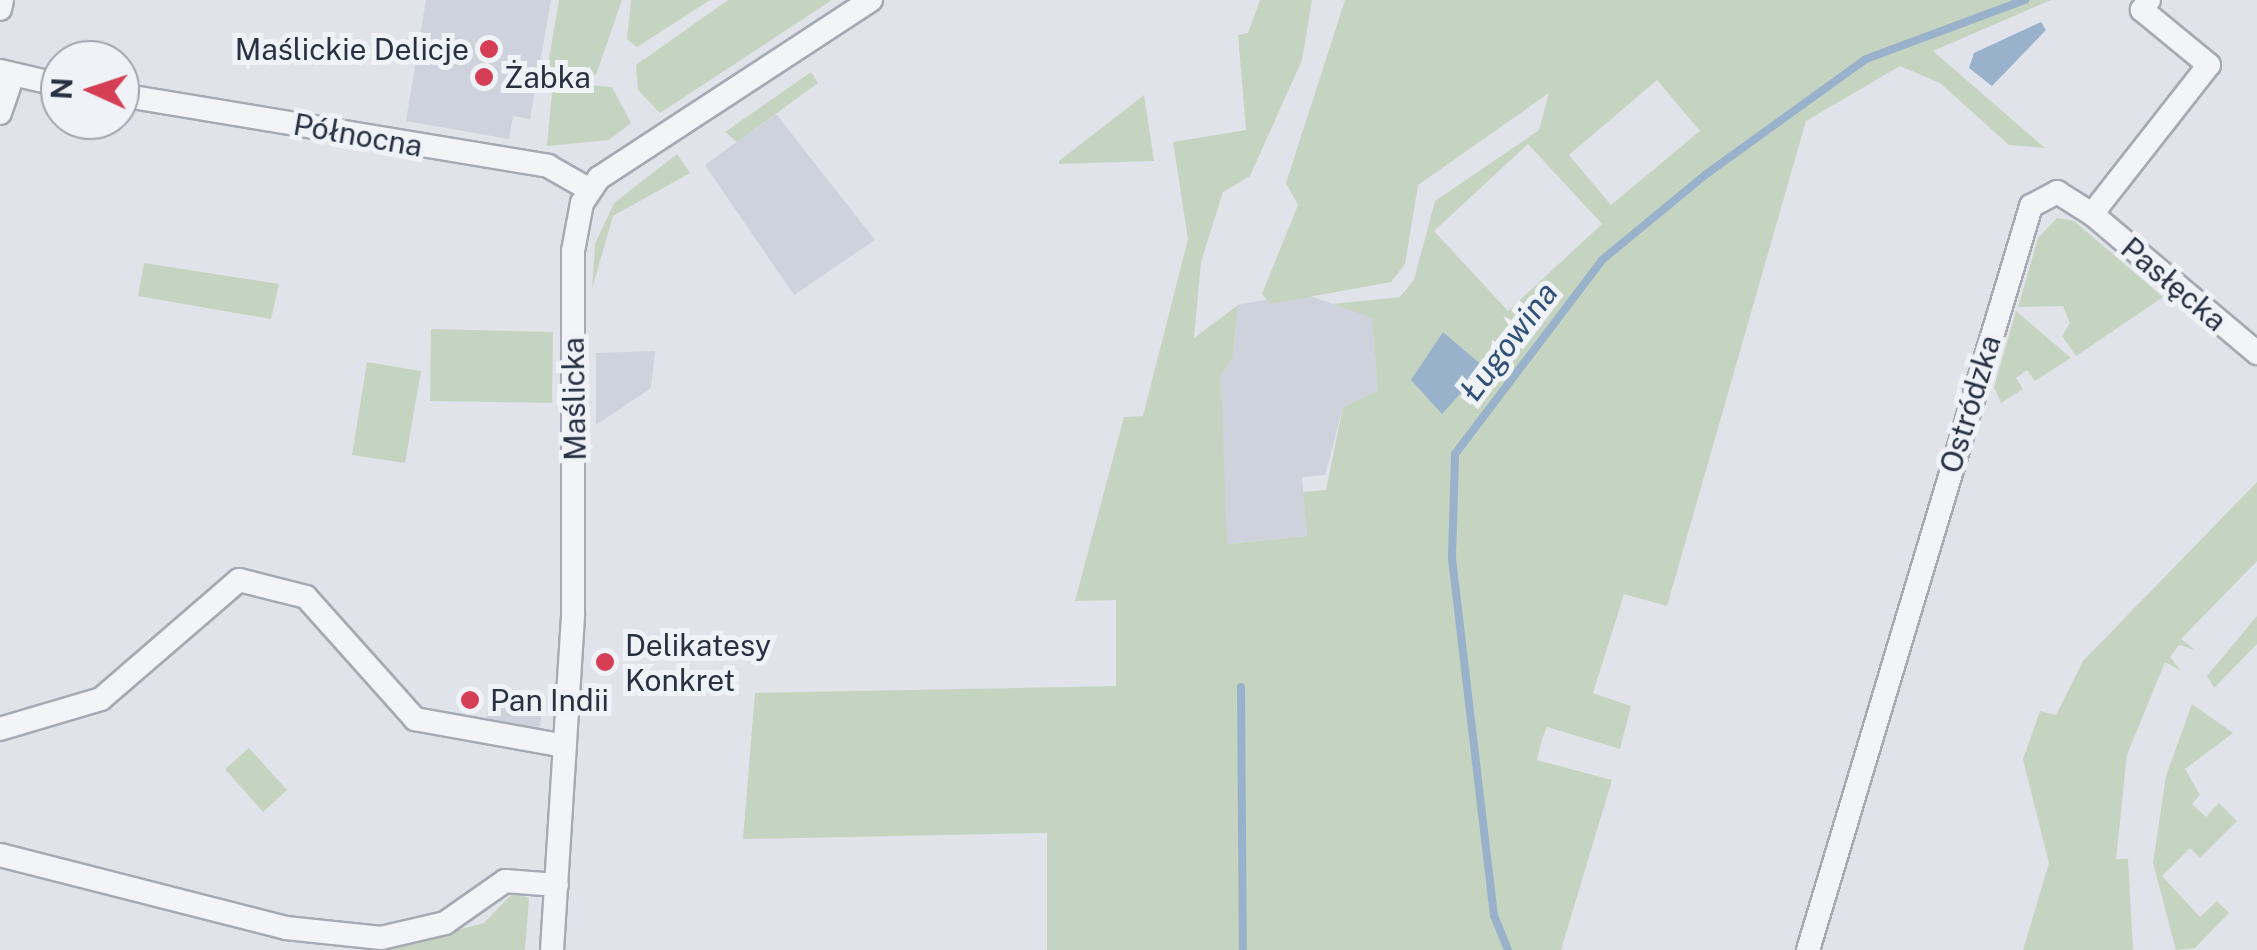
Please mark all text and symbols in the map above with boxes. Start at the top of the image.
place label: Maślickie Delicje [235,31,469,67]
marker: Maślickie Delicje [478,38,500,60]
north arrow [40,40,140,140]
place label: Żabka [504,59,591,95]
marker: Żabka [473,66,495,88]
text: N [44,77,79,100]
street label: Północna [291,106,425,164]
street label: Pasłęcka [2114,230,2234,338]
water label: Ługowina [1452,275,1566,409]
street label: Ostródzka [1932,331,2008,477]
street label: Maślicka [555,337,593,461]
place label: Delikatesy Konkret [625,627,771,698]
marker: Delikatesy Konkret [594,651,616,673]
place label: Pan Indii [490,682,609,718]
marker: Pan Indii [459,689,481,711]

